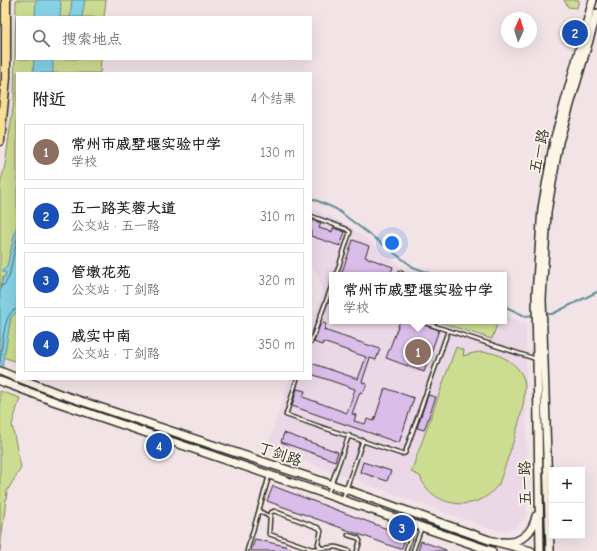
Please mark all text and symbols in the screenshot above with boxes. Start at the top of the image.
north arrow [501,12,537,48]
search box [16,16,312,60]
pin: 2 [562,18,588,48]
icon: search [30,27,52,49]
text: 搜索地点 [62,30,122,48]
text: 附近 [32,90,66,109]
text: 4个结果 [251,91,296,106]
street label: 五一路 [526,127,552,175]
text: 常州市戚墅堰实验中学 [71,135,221,153]
text: 1 [43,145,49,160]
text: 130 m [260,145,295,160]
text: 学校 [71,154,97,169]
text: 五一路芙蓉大道 [71,199,176,217]
text: 2 [43,209,49,224]
text: 310 m [260,209,295,224]
text: 公交站 · 五一路 [71,218,160,233]
your location [382,233,402,253]
text: 管墩花苑 [71,263,131,281]
popup [329,272,507,324]
text: 3 [43,273,49,288]
text: 320 m [259,273,295,288]
text: 常州市戚墅堰实验中学 [343,281,493,299]
text: 公交站 · 丁剑路 [71,282,160,297]
text: 学校 [343,300,369,315]
text: 戚实中南 [71,327,131,345]
text: 4 [43,337,49,352]
text: 350 m [258,337,295,352]
pin: 1 [405,337,431,367]
text: 公交站 · 丁剑路 [71,346,160,361]
pin: 4 [146,431,172,461]
street label: 丁剑路 [256,438,304,470]
street label: 五一路 [516,460,534,506]
map controls [549,467,585,539]
button: + [549,467,585,503]
button: − [549,503,585,539]
pin: 3 [389,513,415,543]

